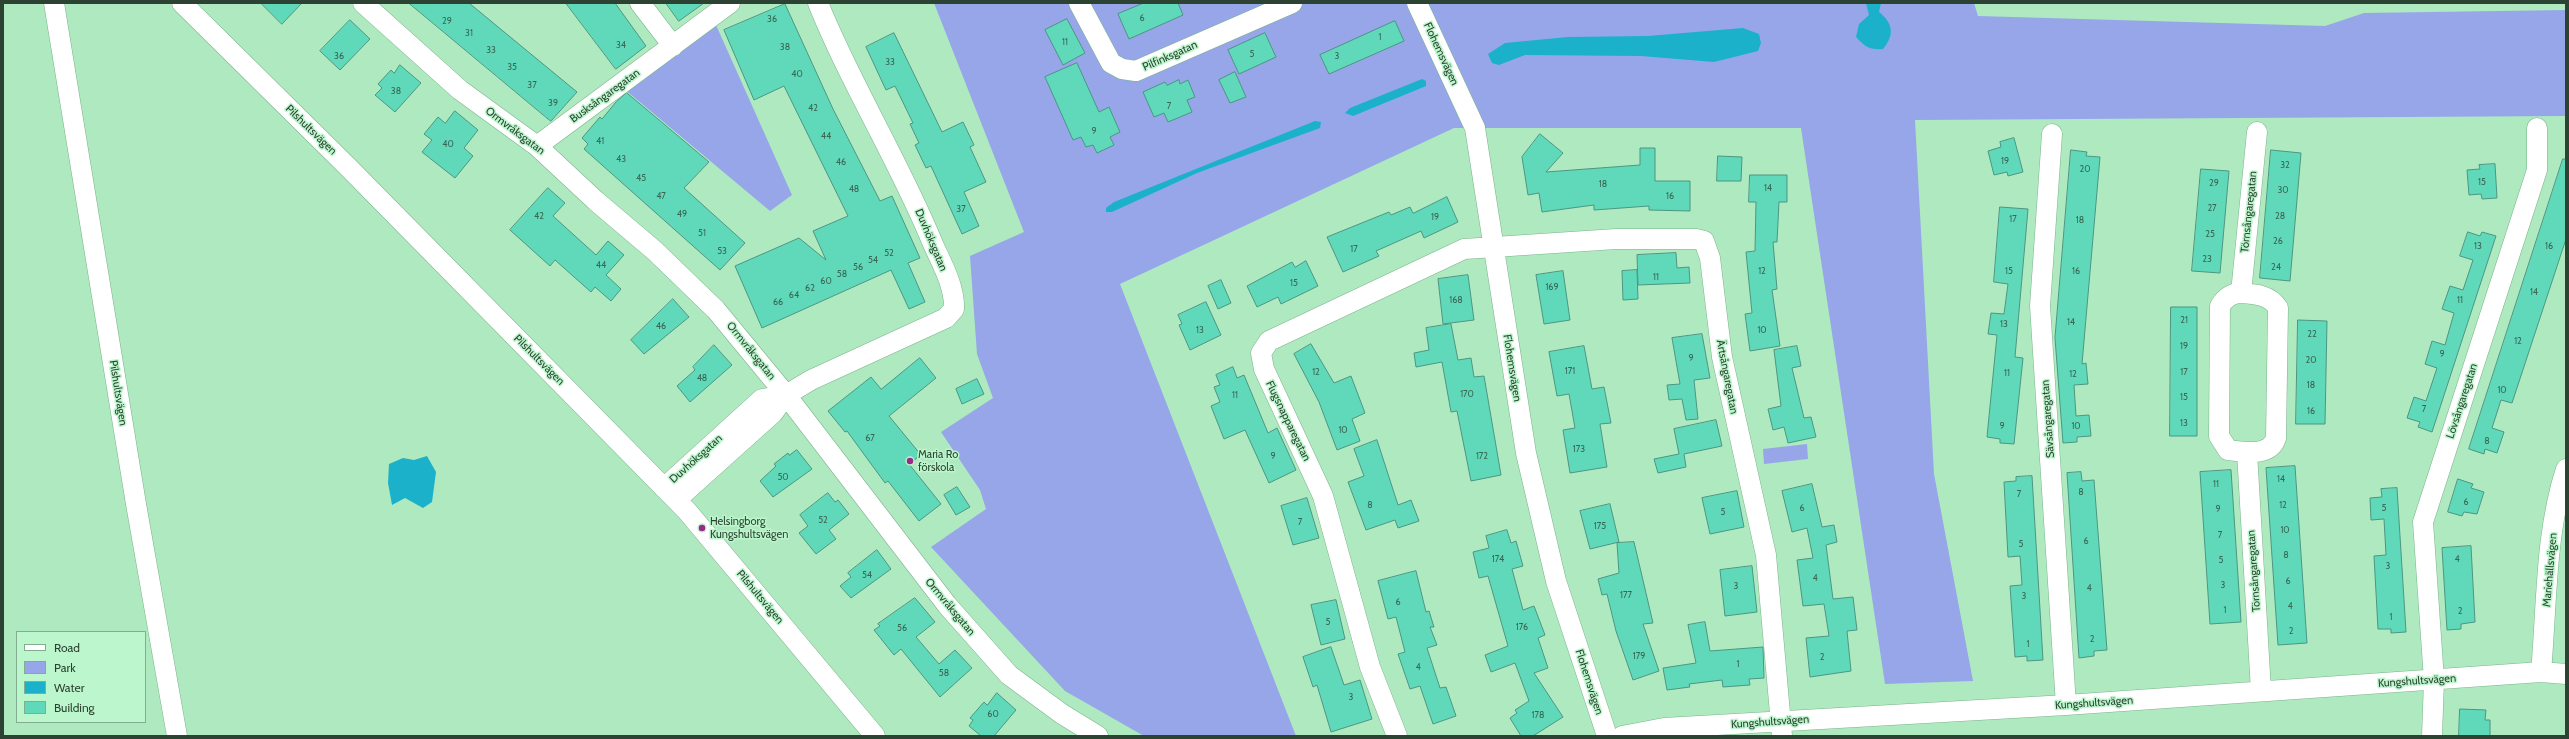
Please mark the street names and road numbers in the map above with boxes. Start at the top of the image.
street label: Flohemsvägen [1421,20,1461,88]
street label: Pilfinksgatan [1141,38,1199,74]
street label: Busksångaregatan [567,66,643,126]
street label: Pilshultsvägen [283,102,339,158]
street label: Ormvråksgatan [483,104,547,158]
street label: Törnsångaregatan [2238,170,2260,254]
street label: Duvhöksgatan [912,207,950,273]
street label: Ormvråksgatan [724,319,778,383]
street label: Pilshultsvägen [511,332,567,388]
street label: Flohemsvägen [1500,333,1524,403]
street label: Ärtsångaregatan [1713,339,1741,415]
street label: Pilshultsvägen [106,359,130,427]
street label: Lövsångaregatan [2444,362,2480,440]
street label: Flugsnapparegatan [1263,379,1313,463]
street label: Sävsångaregatan [2039,379,2057,459]
street label: Duvhöksgatan [667,432,725,486]
street label: Törnsångaregatan [2245,530,2263,612]
street label: Mariehällsvägen [2540,532,2560,608]
street label: Pilshultsvägen [734,567,786,627]
street label: Ormvråksgatan [922,576,978,638]
street label: Flohemsvägen [1572,648,1606,716]
street label: Kungshultsvägen [2377,672,2457,690]
street label: Kungshultsvägen [2054,694,2134,712]
street label: Kungshultsvägen [1730,713,1810,731]

